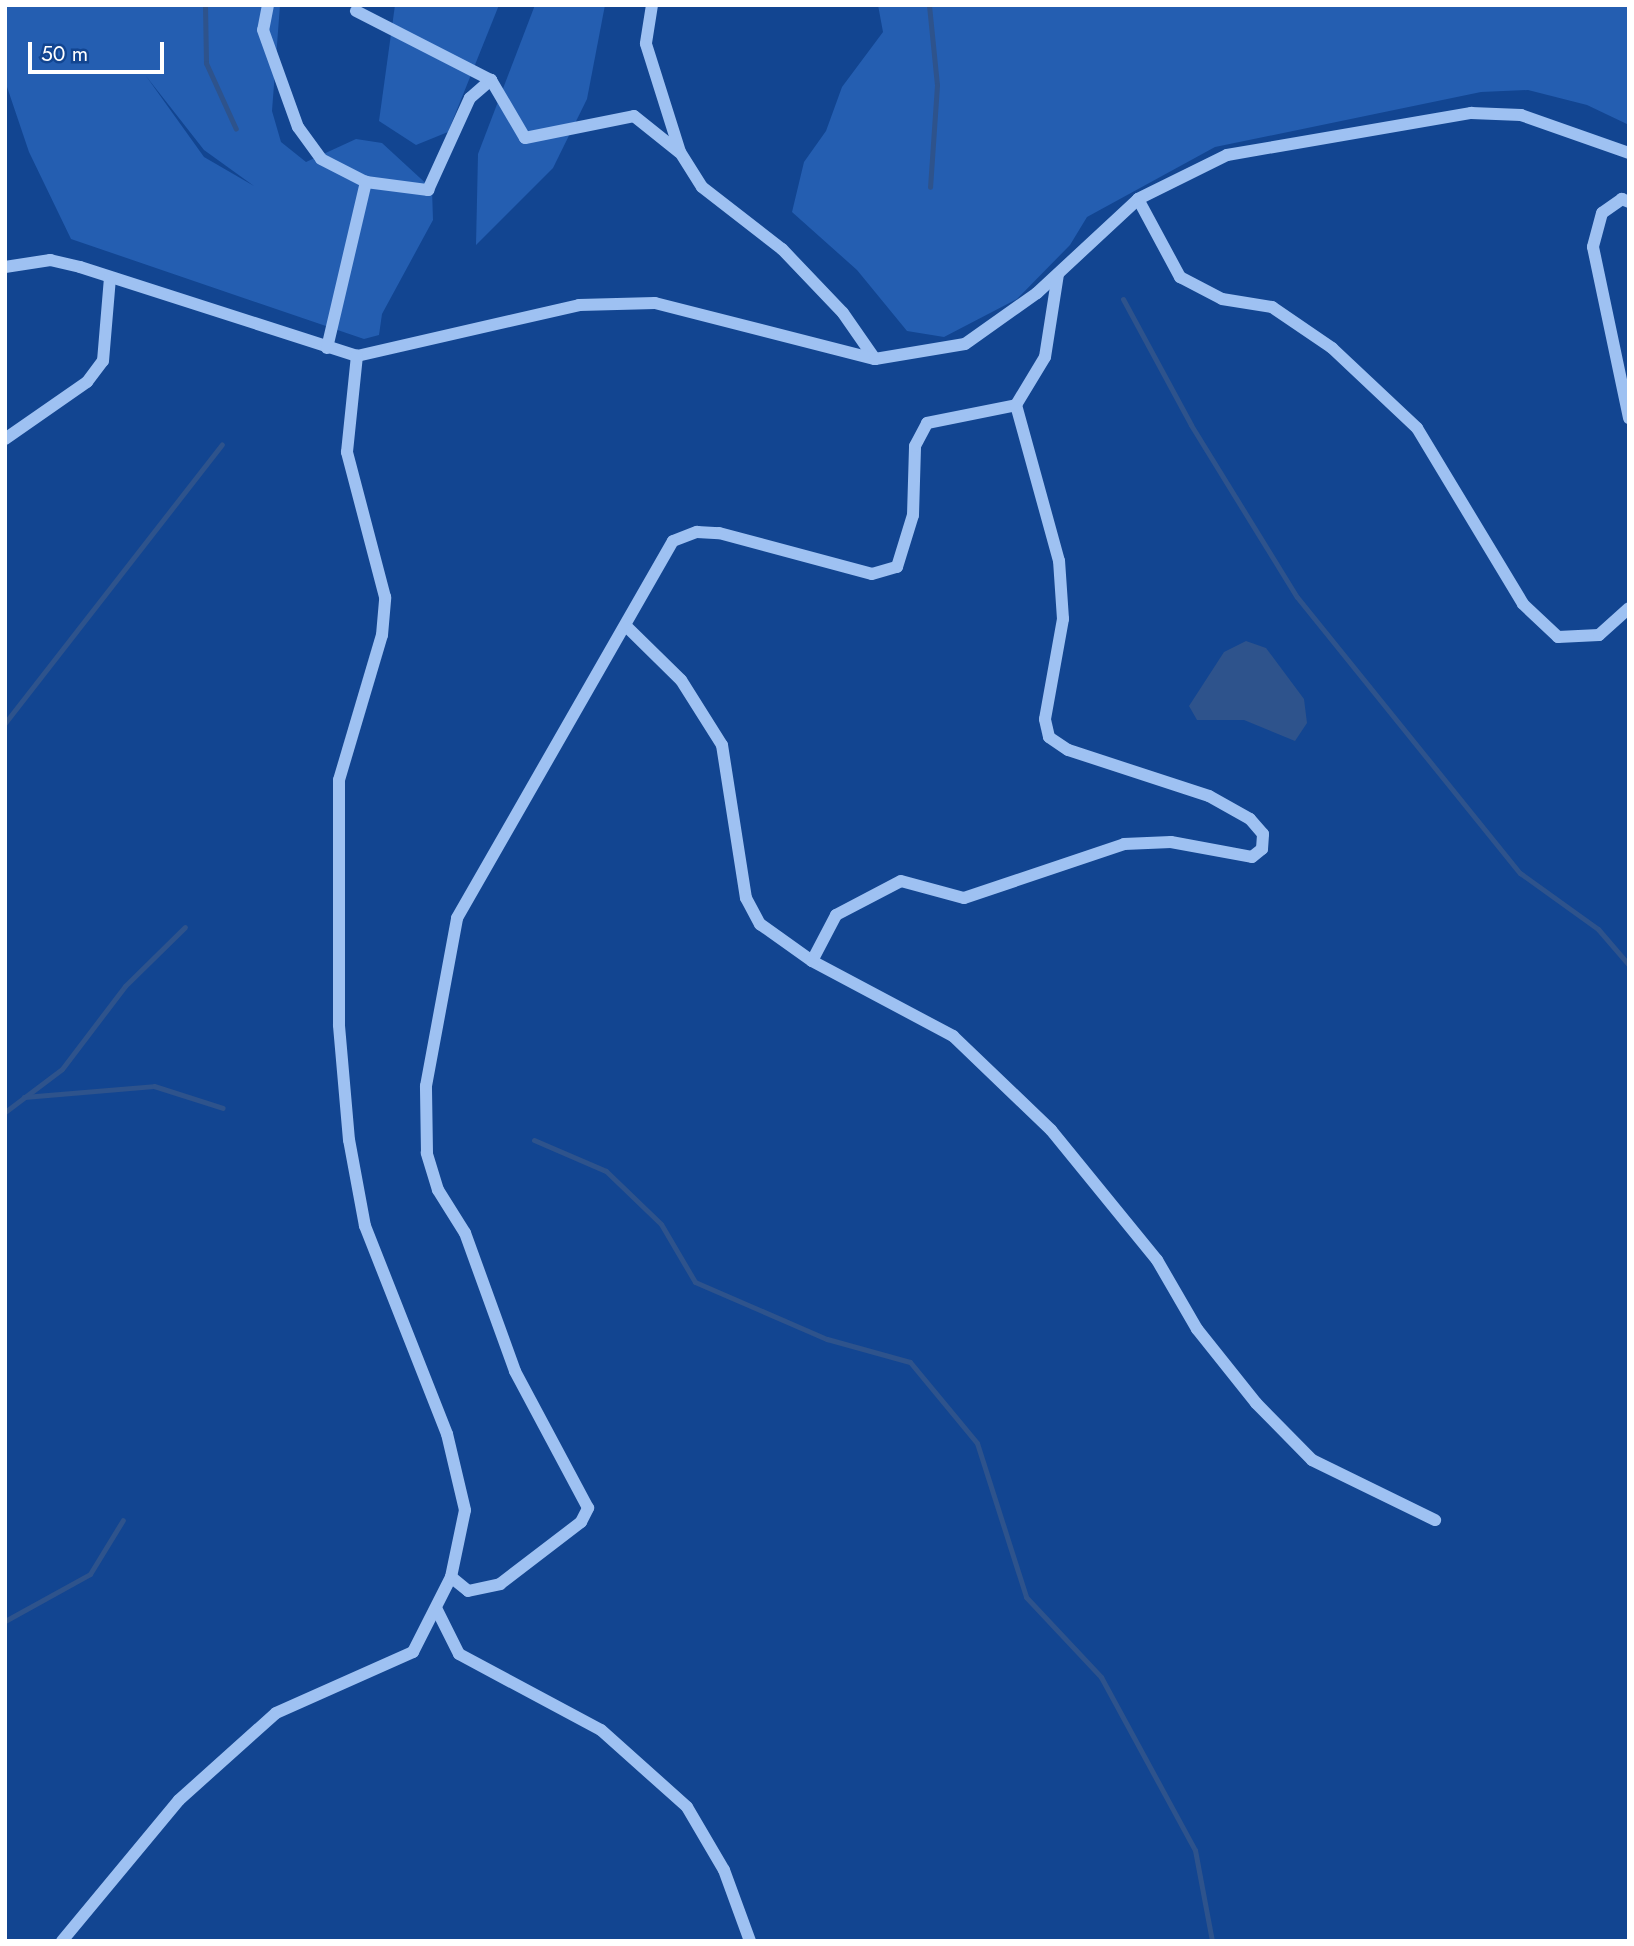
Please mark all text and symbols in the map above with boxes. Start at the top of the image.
scale bar [32,28,168,72]
text: 50 m [41,39,88,69]

